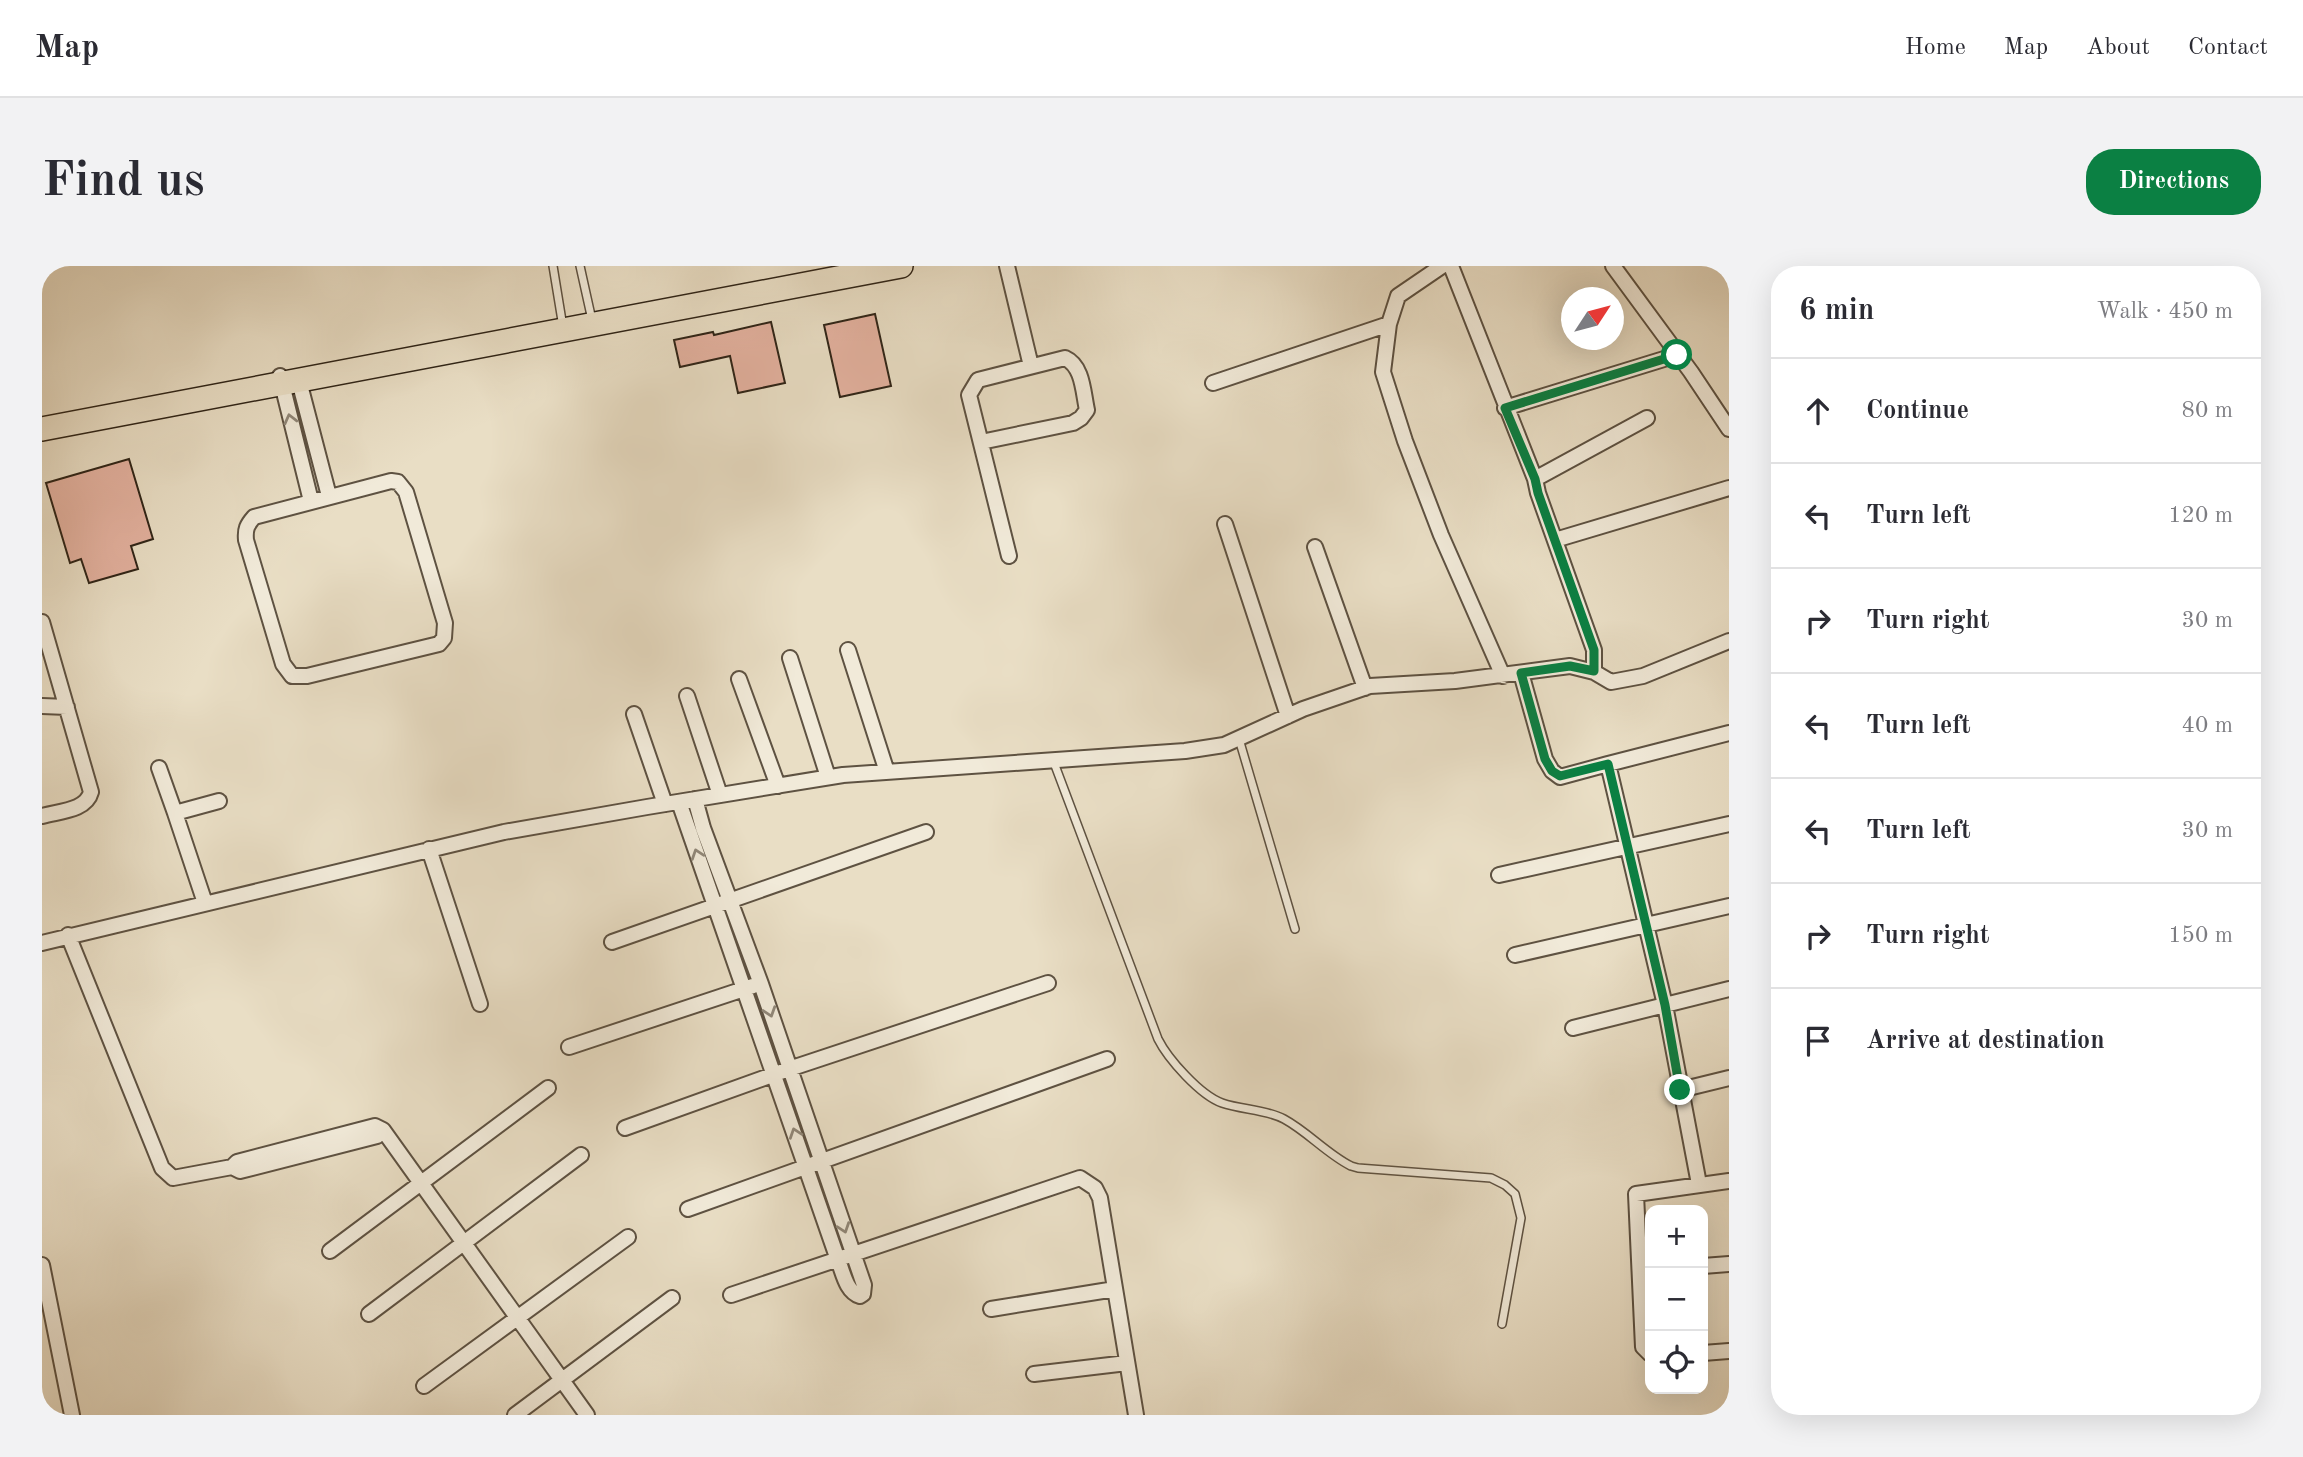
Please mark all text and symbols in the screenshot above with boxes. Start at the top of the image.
text: Map [35,32,99,65]
text: Home [1905,36,1966,60]
text: Map [2004,36,2048,60]
text: About [2086,36,2150,60]
text: Contact [2188,36,2268,60]
button: Directions [2086,149,2261,215]
text: Find us [42,158,205,207]
north arrow [1561,287,1624,350]
text: 6 min [1799,296,1874,326]
text: Walk · 450 m [2097,300,2233,323]
route start [1661,339,1692,370]
icon: ahead [1799,392,1837,430]
text: Continue [1866,398,1969,424]
text: 80 m [2182,399,2233,422]
one-way arrow [284,413,299,425]
icon: left [1799,497,1837,535]
text: Turn left [1866,503,1971,529]
text: 120 m [2168,504,2233,527]
icon: right [1799,602,1837,640]
text: Turn right [1866,608,1989,634]
text: 30 m [2182,609,2233,632]
icon: left [1799,707,1837,745]
text: Turn left [1866,713,1971,739]
text: 40 m [2182,714,2233,737]
icon: left [1799,812,1837,850]
text: Turn left [1866,818,1971,844]
text: 30 m [2182,819,2233,842]
one-way arrow [691,849,705,861]
icon: right [1799,917,1837,955]
text: Turn right [1866,923,1989,949]
text: 150 m [2168,924,2233,947]
one-way arrow [762,1006,776,1018]
icon: arrive [1799,1022,1837,1060]
text: Arrive at destination [1866,1028,2105,1054]
route end [1664,1074,1695,1105]
one-way arrow [789,1128,803,1140]
map controls [1645,1205,1708,1394]
button: + [1645,1205,1708,1268]
one-way arrow [836,1221,850,1233]
button: − [1645,1268,1708,1331]
button: locate [1645,1331,1708,1394]

